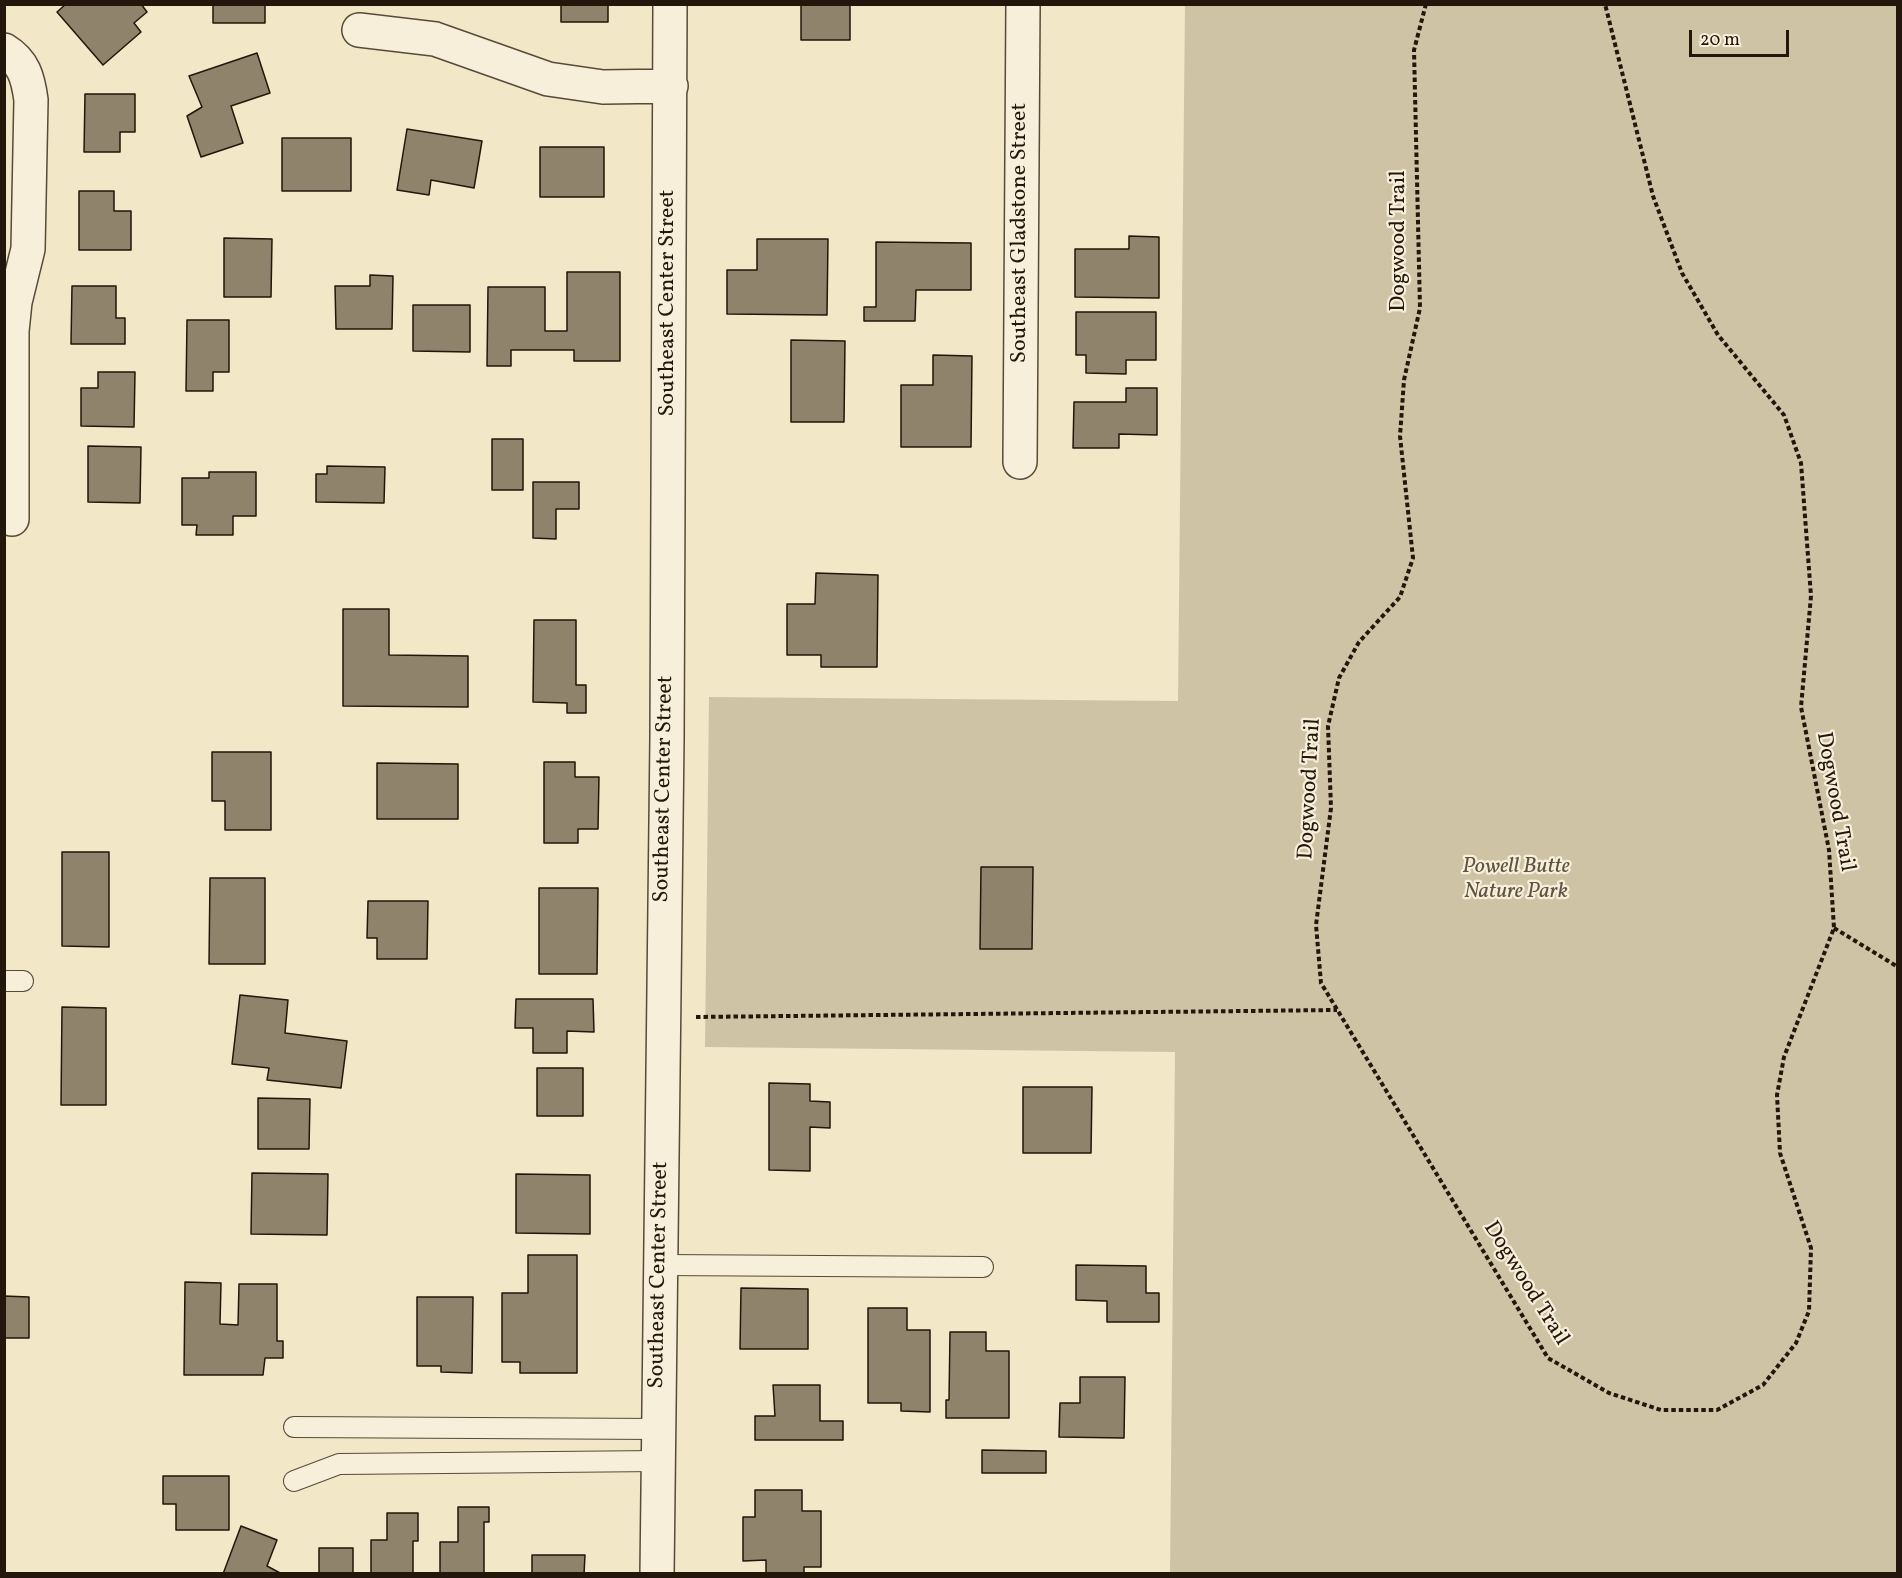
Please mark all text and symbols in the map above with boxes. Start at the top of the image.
scale bar [1692,18,1792,56]
text: 20 m [1700,28,1740,53]
street label: Southeast Gladstone Street [1008,103,1034,363]
street label: Dogwood Trail [1387,170,1413,312]
street label: Southeast Center Street [656,189,682,417]
street label: Southeast Center Street [650,675,680,903]
street label: Dogwood Trail [1294,718,1328,860]
street label: Dogwood Trail [1809,730,1859,874]
park label: Powell Butte Nature Park [1462,855,1570,906]
street label: Southeast Center Street [645,1161,675,1389]
street label: Dogwood Trail [1476,1217,1574,1351]

